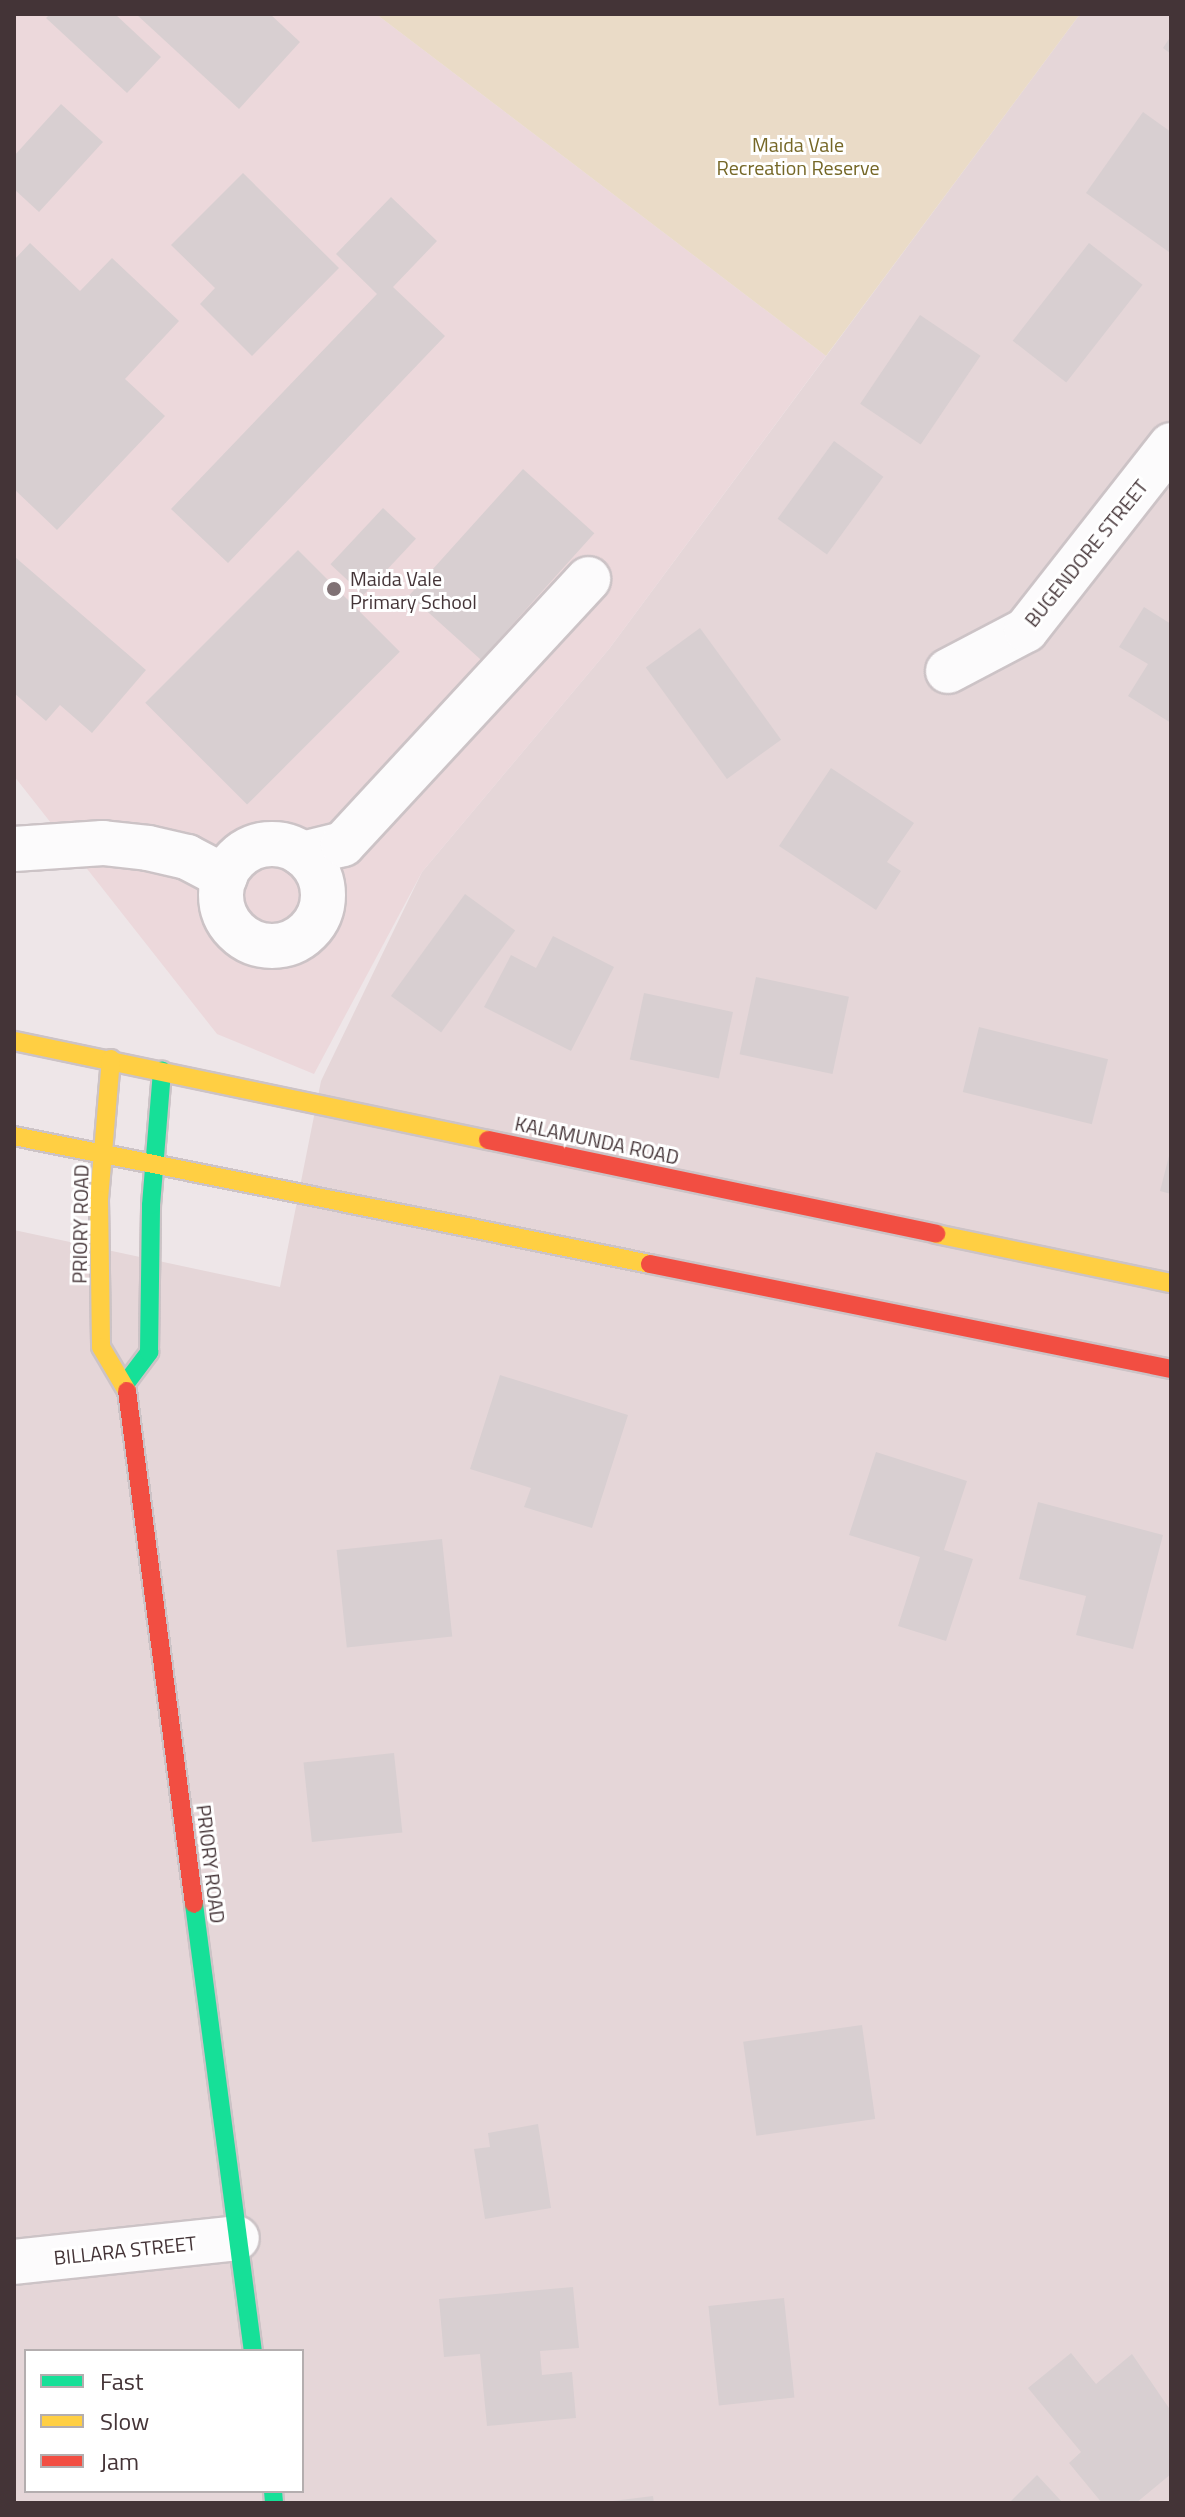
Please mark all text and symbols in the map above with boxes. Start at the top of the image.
park label: Maida Vale Recreation Reserve [717,133,879,180]
street label: BUGENDORE STREET [1019,475,1153,631]
place label: Maida Vale Primary School [350,566,477,613]
marker: Maida Vale Primary School [325,580,343,598]
street label: KALAMUNDA ROAD [513,1111,681,1169]
street label: PRIORY ROAD [67,1164,93,1284]
street label: PRIORY ROAD [192,1803,230,1925]
street label: BILLARA STREET [53,2231,197,2269]
legend [24,2349,304,2493]
text: Fast [100,2363,143,2399]
text: Slow [100,2403,149,2439]
text: Jam [100,2443,139,2479]

